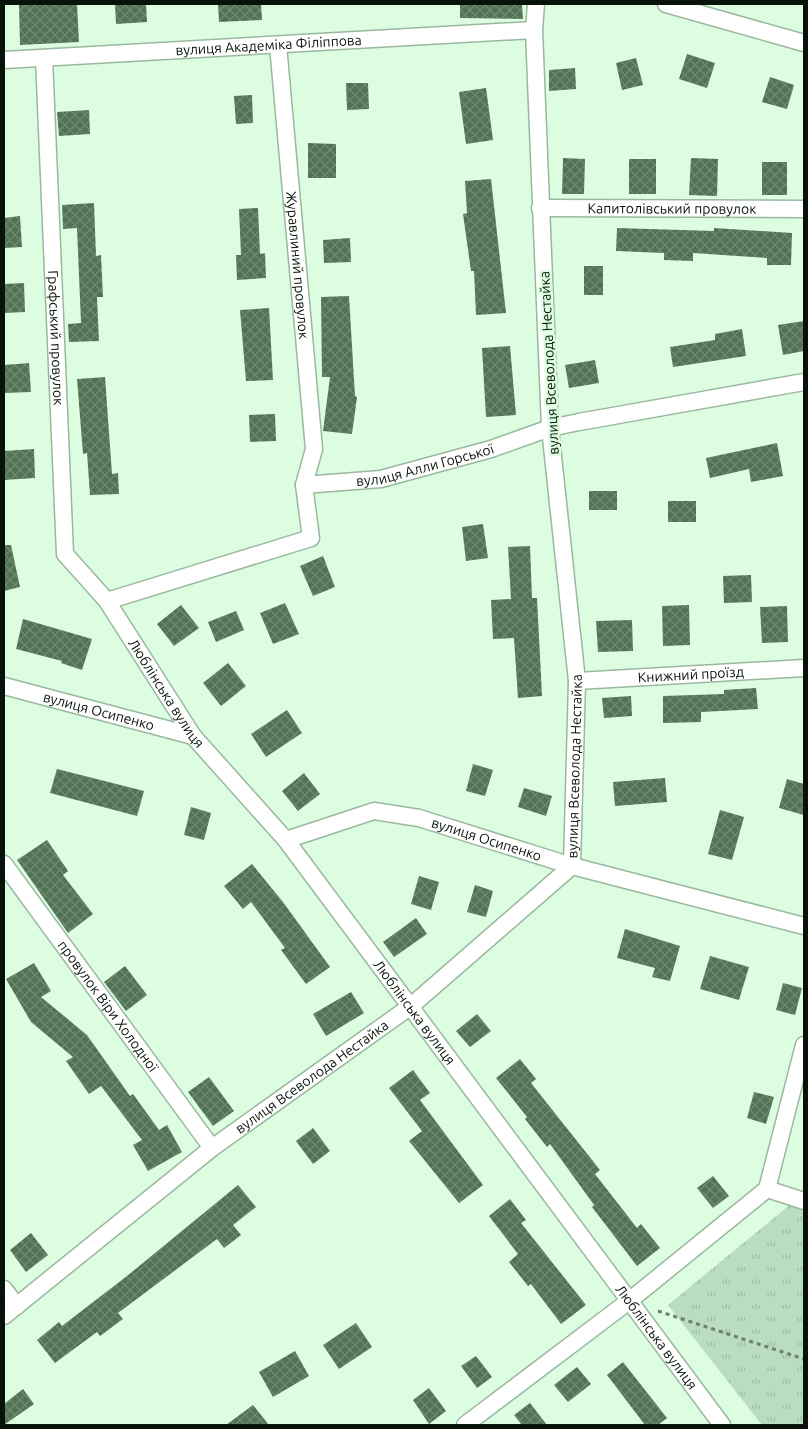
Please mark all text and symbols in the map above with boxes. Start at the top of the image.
street label: вулиця Академіка Філіппова [175,32,362,58]
street label: Журавлиний провулок [283,191,312,340]
street label: Капитолівський провулок [587,200,757,217]
street label: Графський провулок [45,270,67,406]
street label: вулиця Всеволода Нестайка [536,271,562,455]
street label: вулиця Алли Горської [356,440,497,489]
street label: Люблінська вулиця [125,636,207,751]
street label: Книжний проїзд [637,663,744,686]
street label: вулиця Всеволода Нестайка [564,673,585,858]
street label: вулиця Осипенко [41,689,156,733]
street label: вулиця Осипенко [430,814,544,864]
street label: провулок Віри Холодної [55,937,162,1075]
street label: Люблінська вулиця [370,957,459,1068]
street label: вулиця Всеволода Нестайка [232,1017,391,1137]
street label: Люблінська вулиця [612,1282,701,1393]

